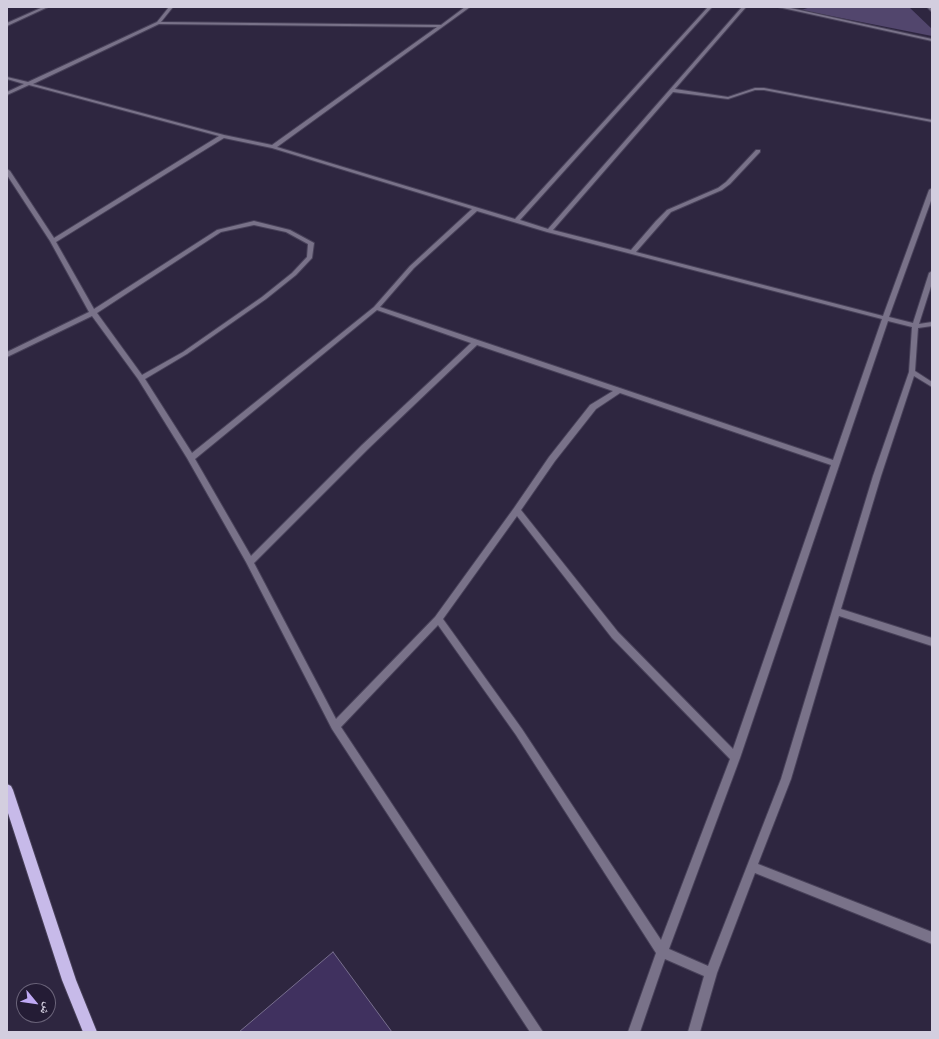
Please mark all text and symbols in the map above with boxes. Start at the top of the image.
north arrow [16,983,56,1023]
text: ش [38,1000,55,1017]

